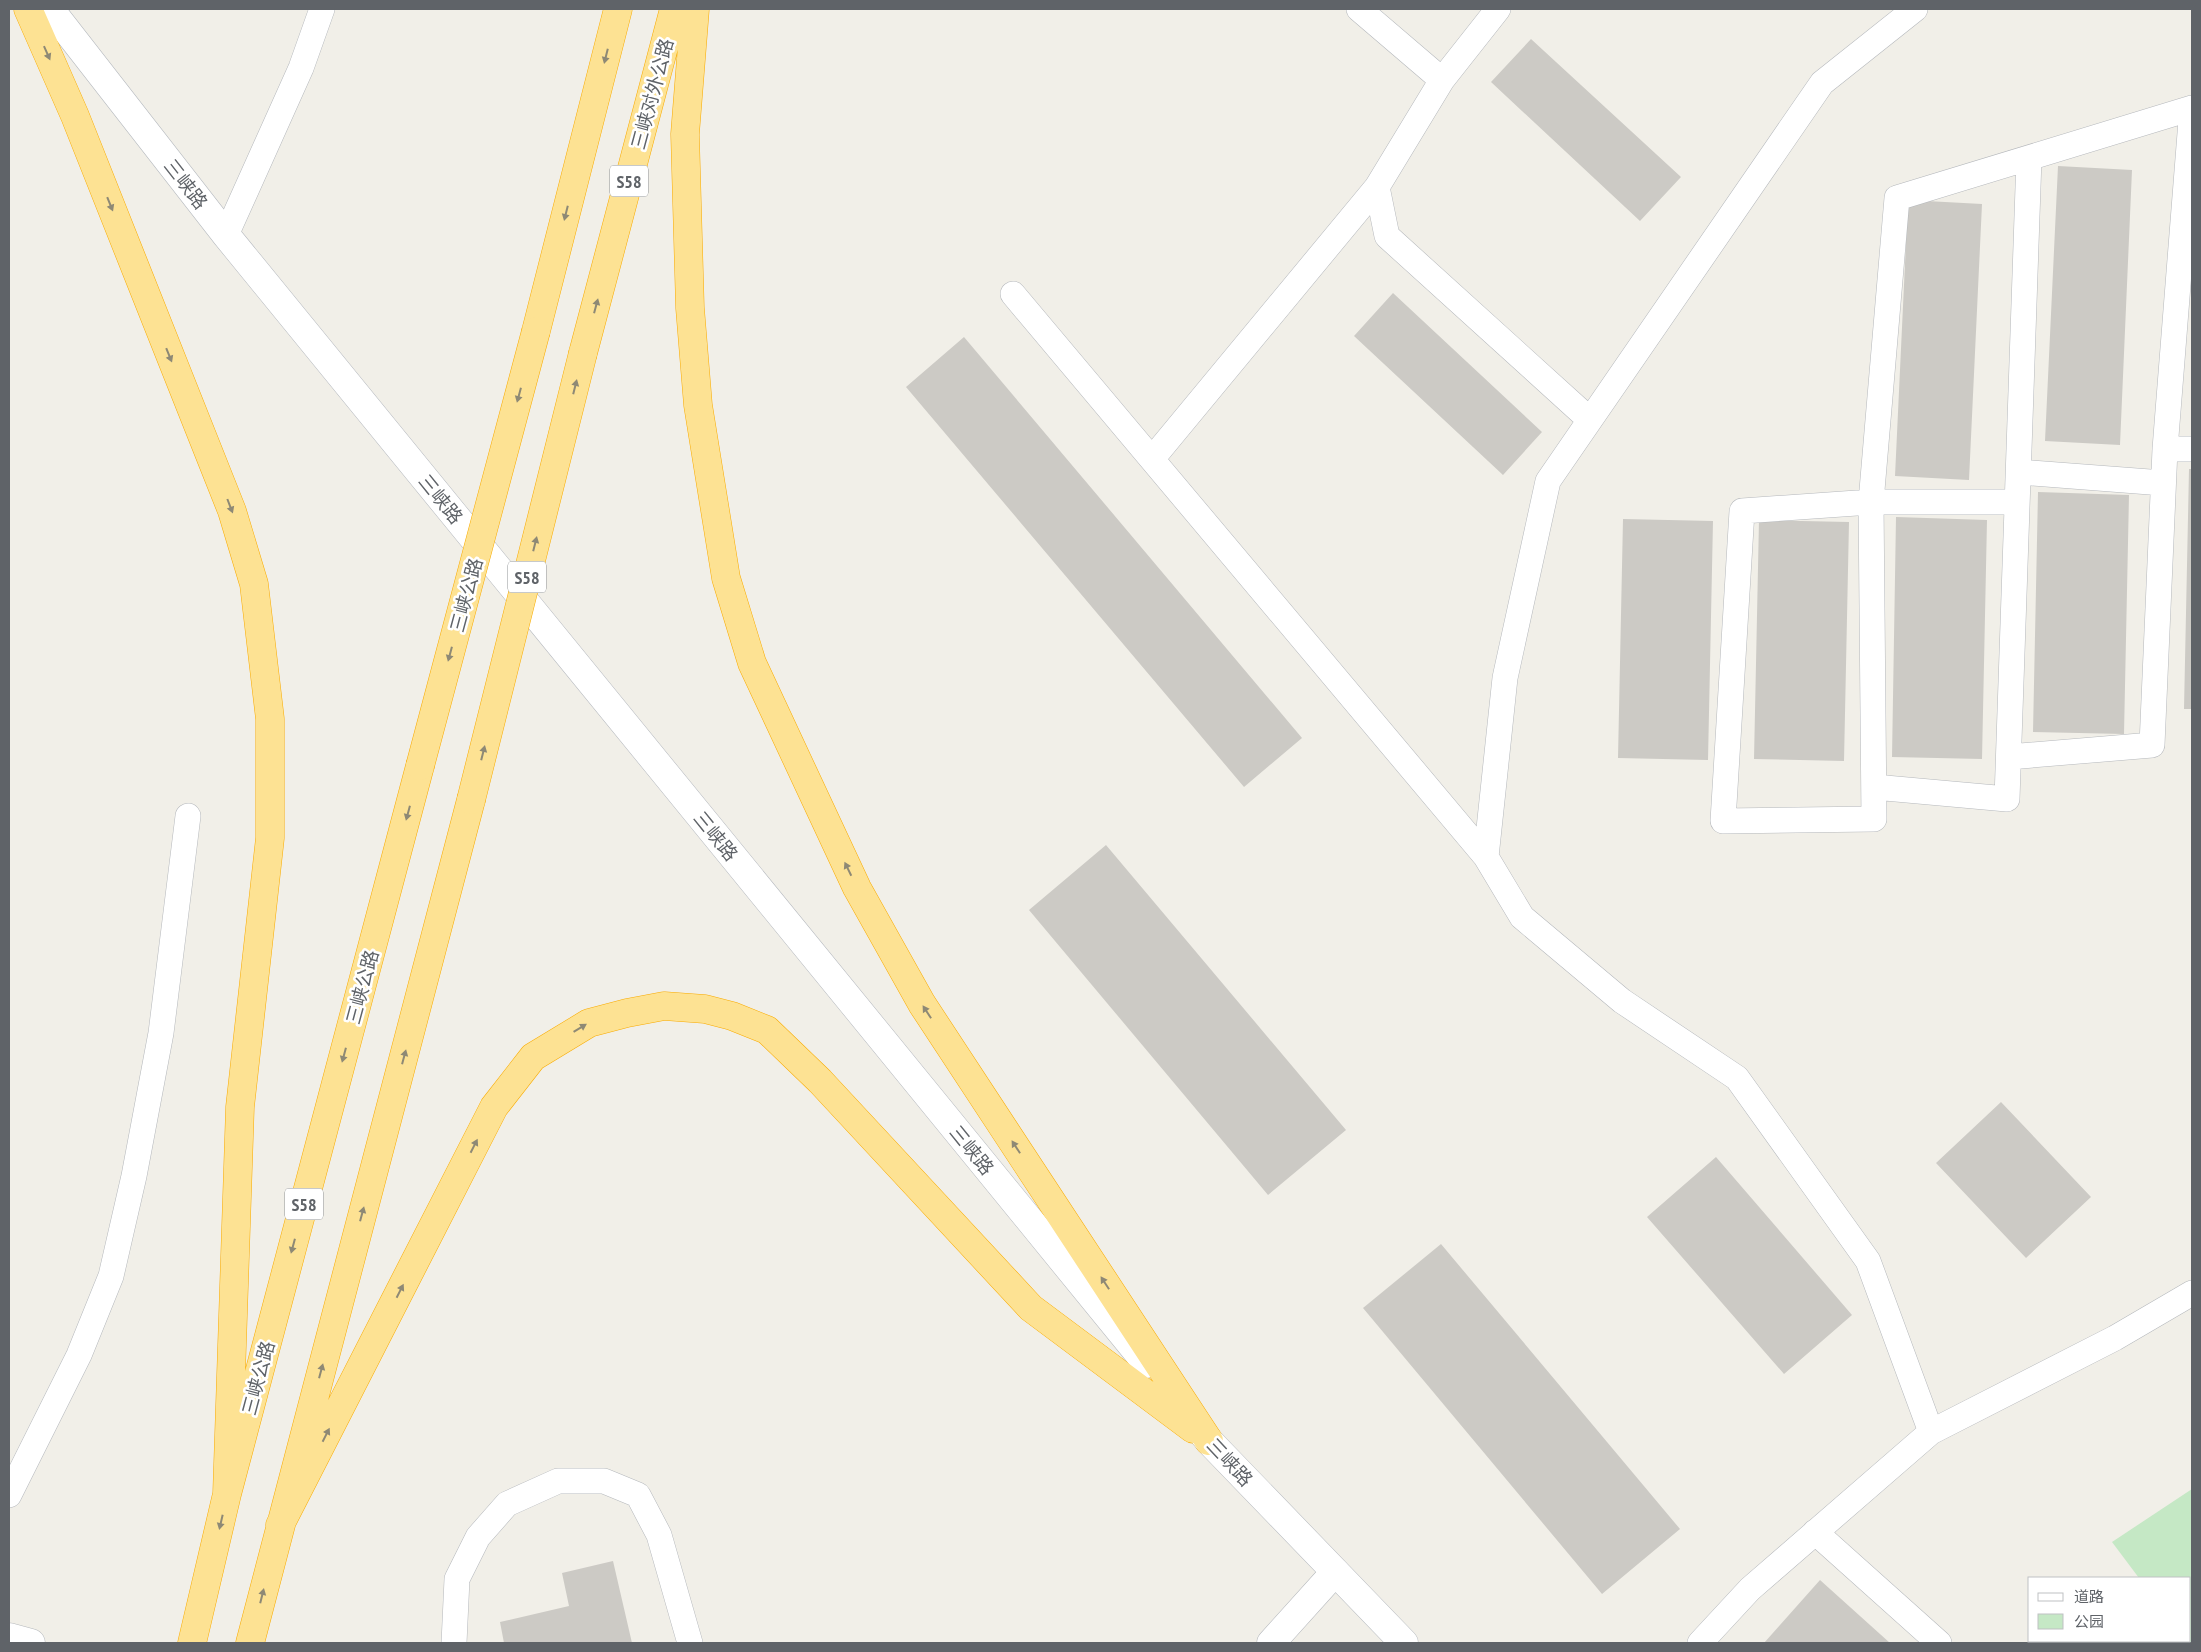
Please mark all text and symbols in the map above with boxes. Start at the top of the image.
street label: 三峡对外公路 [626,36,678,152]
one-way arrow [44,46,52,60]
one-way arrow [602,48,610,63]
street label: 三峡路 [159,154,213,214]
road number: S58 [610,166,648,197]
one-way arrow [106,196,114,211]
one-way arrow [562,206,570,221]
one-way arrow [592,298,600,313]
one-way arrow [166,347,174,362]
one-way arrow [571,379,579,394]
one-way arrow [514,388,522,403]
street label: 三峡路 [414,469,468,529]
one-way arrow [227,498,234,513]
one-way arrow [532,537,540,552]
street label: 三峡公路 [445,555,487,635]
road number: S58 [508,562,546,592]
one-way arrow [446,646,454,661]
one-way arrow [479,745,487,760]
one-way arrow [403,806,411,821]
street label: 三峡路 [689,806,743,866]
one-way arrow [844,862,852,876]
street label: 三峡公路 [341,947,383,1027]
one-way arrow [922,1005,932,1018]
one-way arrow [574,1024,587,1033]
one-way arrow [339,1048,347,1063]
one-way arrow [400,1049,408,1064]
street label: 三峡路 [945,1120,999,1180]
one-way arrow [470,1139,478,1153]
one-way arrow [1011,1141,1021,1154]
road number: S58 [285,1188,323,1220]
one-way arrow [358,1206,366,1221]
one-way arrow [289,1238,297,1254]
one-way arrow [1101,1276,1110,1290]
one-way arrow [396,1283,404,1298]
street label: 三峡公路 [237,1338,279,1418]
one-way arrow [317,1363,325,1378]
one-way arrow [322,1428,330,1443]
street label: 三峡路 [1202,1433,1258,1491]
one-way arrow [217,1514,225,1529]
legend [2028,1577,2191,1642]
text: 道路 [2074,1587,2104,1606]
one-way arrow [258,1588,266,1603]
text: 公园 [2074,1612,2104,1631]

